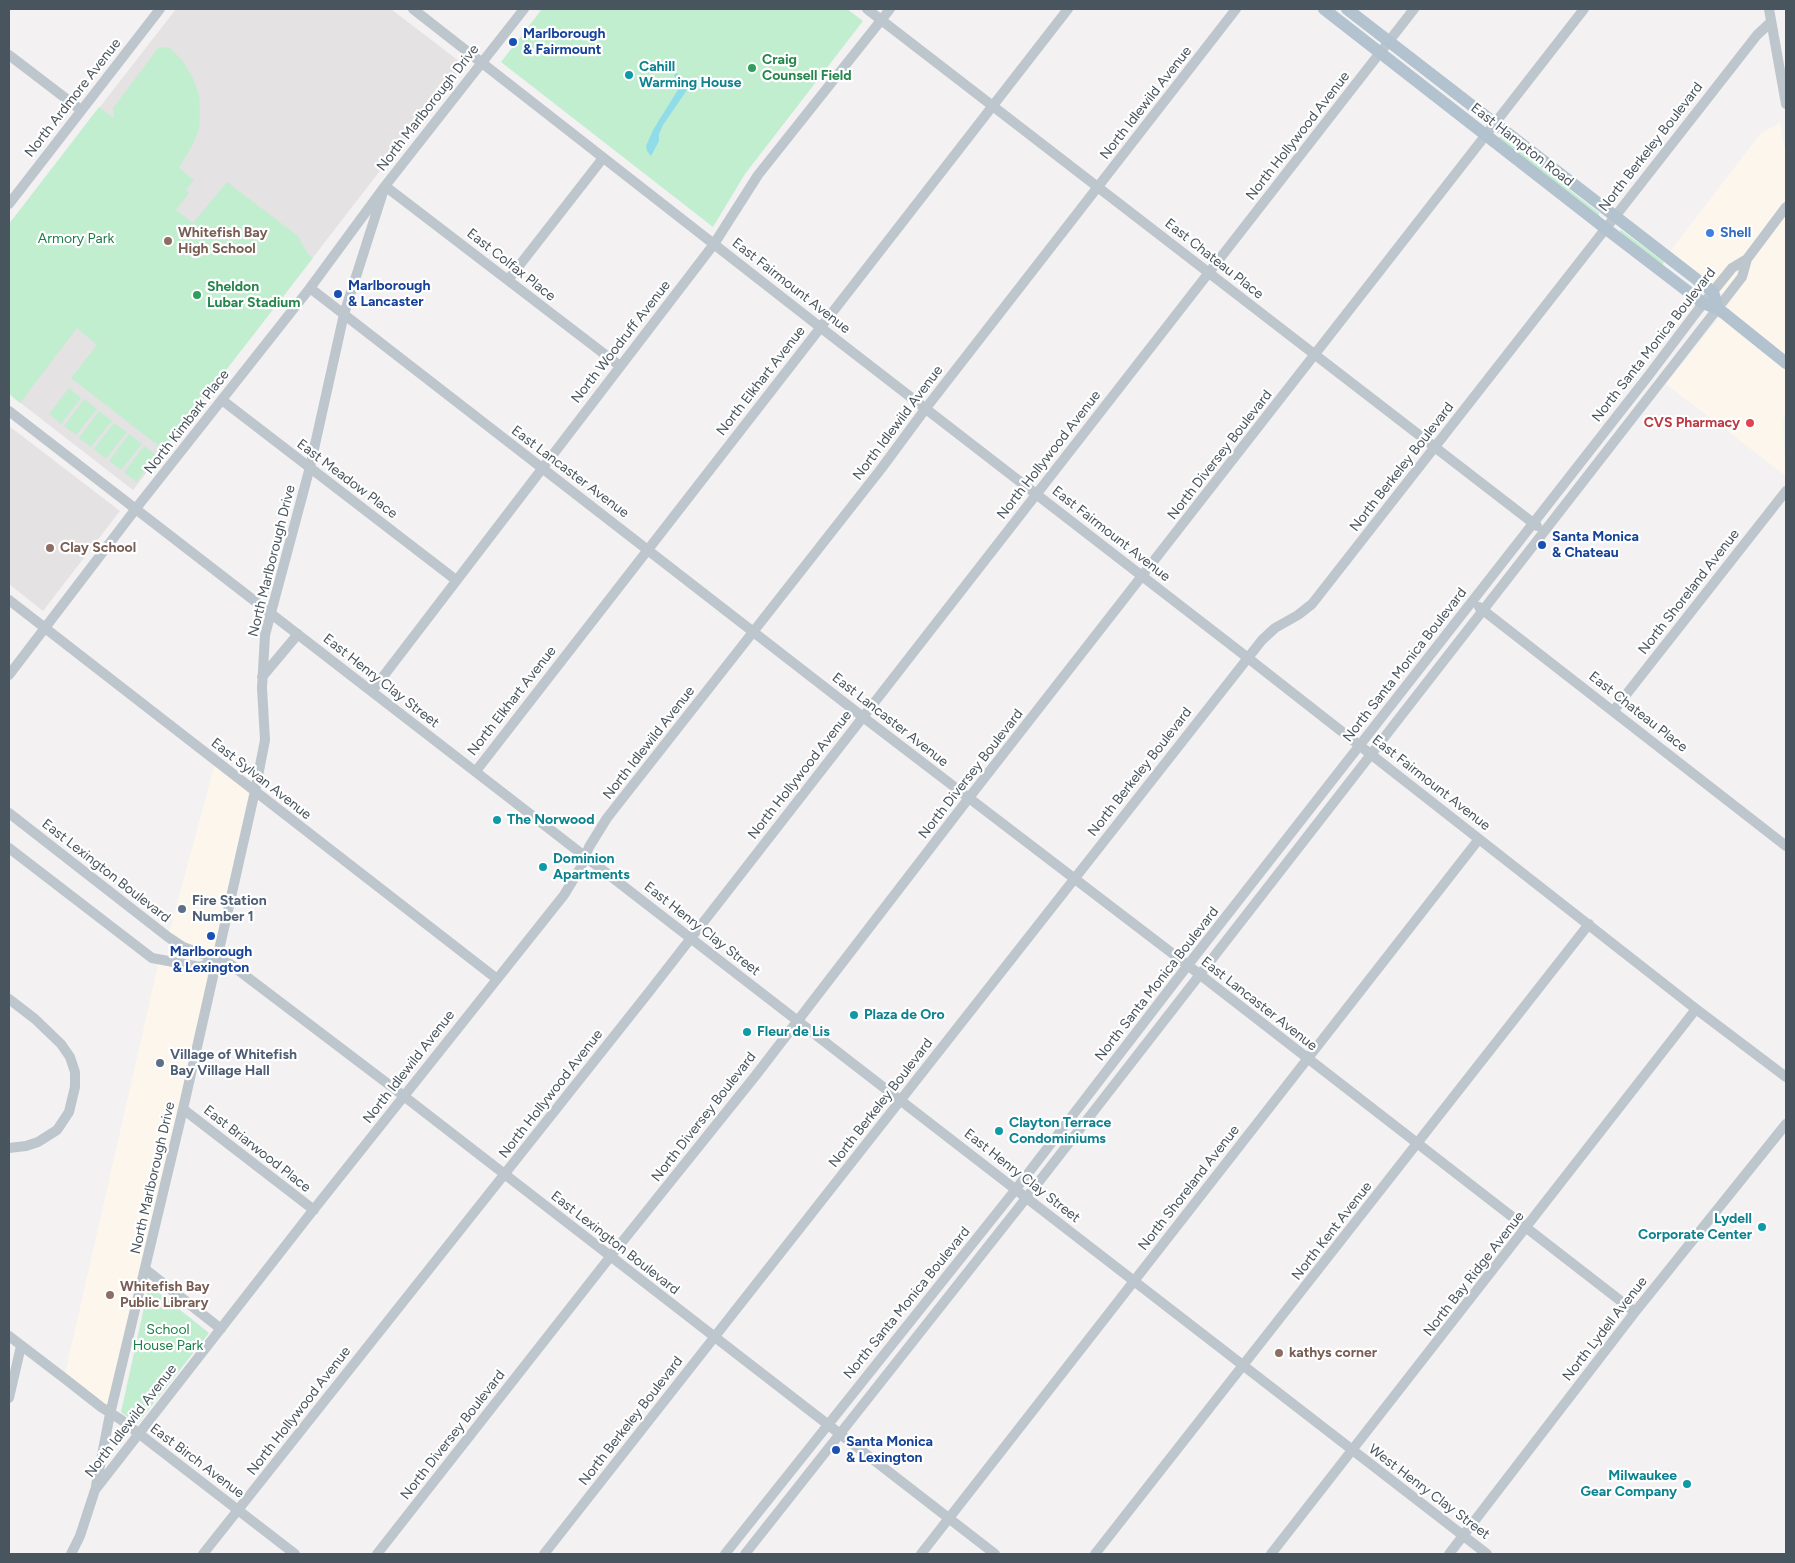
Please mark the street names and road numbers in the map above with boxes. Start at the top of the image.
street label: North Ardmore Avenue [21,35,125,161]
street label: North Marlborough Drive [373,41,483,175]
street label: North Idlewild Avenue [1097,43,1195,163]
street label: North Hollywood Avenue [1243,68,1353,204]
street label: North Berkeley Boulevard [1595,79,1707,215]
street label: East Hampton Road [1467,100,1577,190]
street label: East Chateau Place [1161,215,1267,303]
street label: East Colfax Place [463,225,559,305]
street label: East Fairmount Avenue [729,235,853,337]
street label: North Santa Monica Boulevard [1589,265,1719,425]
street label: North Woodruff Avenue [568,277,674,407]
street label: North Elkhart Avenue [713,323,809,439]
street label: North Idlewild Avenue [849,362,947,484]
street label: North Kimbark Place [141,366,233,478]
street label: North Hollywood Avenue [994,387,1104,523]
street label: North Diversey Boulevard [1164,387,1276,523]
street label: North Berkeley Boulevard [1346,399,1458,535]
street label: East Lancaster Avenue [508,422,632,522]
street label: East Meadow Place [293,436,401,522]
street label: North Marlborough Drive [245,483,299,639]
street label: East Fairmount Avenue [1049,483,1173,585]
street label: North Shoreland Avenue [1635,526,1743,658]
street label: North Santa Monica Boulevard [1340,585,1470,745]
street label: East Henry Clay Street [320,631,442,731]
street label: North Elkhart Avenue [464,643,560,759]
street label: East Chateau Place [1585,668,1691,756]
street label: East Lancaster Avenue [829,669,951,771]
street label: North Idlewild Avenue [600,683,698,803]
street label: North Berkeley Boulevard [1084,704,1196,840]
street label: North Diversey Boulevard [915,706,1027,842]
street label: North Hollywood Avenue [745,707,855,843]
street label: East Fairmount Avenue [1369,732,1493,834]
street label: East Sylvan Avenue [208,735,314,823]
street label: East Lexington Boulevard [38,816,174,926]
street label: East Henry Clay Street [641,879,763,979]
street label: North Santa Monica Boulevard [1092,904,1222,1064]
street label: East Lancaster Avenue [1198,953,1320,1055]
street label: North Idlewild Avenue [360,1007,458,1127]
street label: North Hollywood Avenue [496,1026,606,1162]
street label: North Berkeley Boulevard [825,1035,937,1171]
street label: North Diversey Boulevard [648,1049,760,1185]
street label: North Marlborough Drive [127,1100,179,1256]
street label: East Briarwood Place [200,1102,314,1196]
street label: North Shoreland Avenue [1135,1122,1243,1254]
street label: East Henry Clay Street [961,1126,1083,1226]
street label: North Kent Avenue [1288,1178,1376,1284]
street label: East Lexington Boulevard [547,1188,683,1298]
street label: North Bay Ridge Avenue [1420,1208,1528,1340]
street label: North Santa Monica Boulevard [840,1223,974,1383]
street label: North Lydell Avenue [1559,1274,1651,1384]
street label: North Hollywood Avenue [244,1343,354,1479]
street label: North Berkeley Boulevard [575,1353,687,1489]
street label: North Idlewild Avenue [82,1361,180,1481]
street label: North Diversey Boulevard [397,1367,509,1503]
street label: East Birch Avenue [147,1420,247,1502]
street label: West Henry Clay Street [1365,1441,1493,1543]

